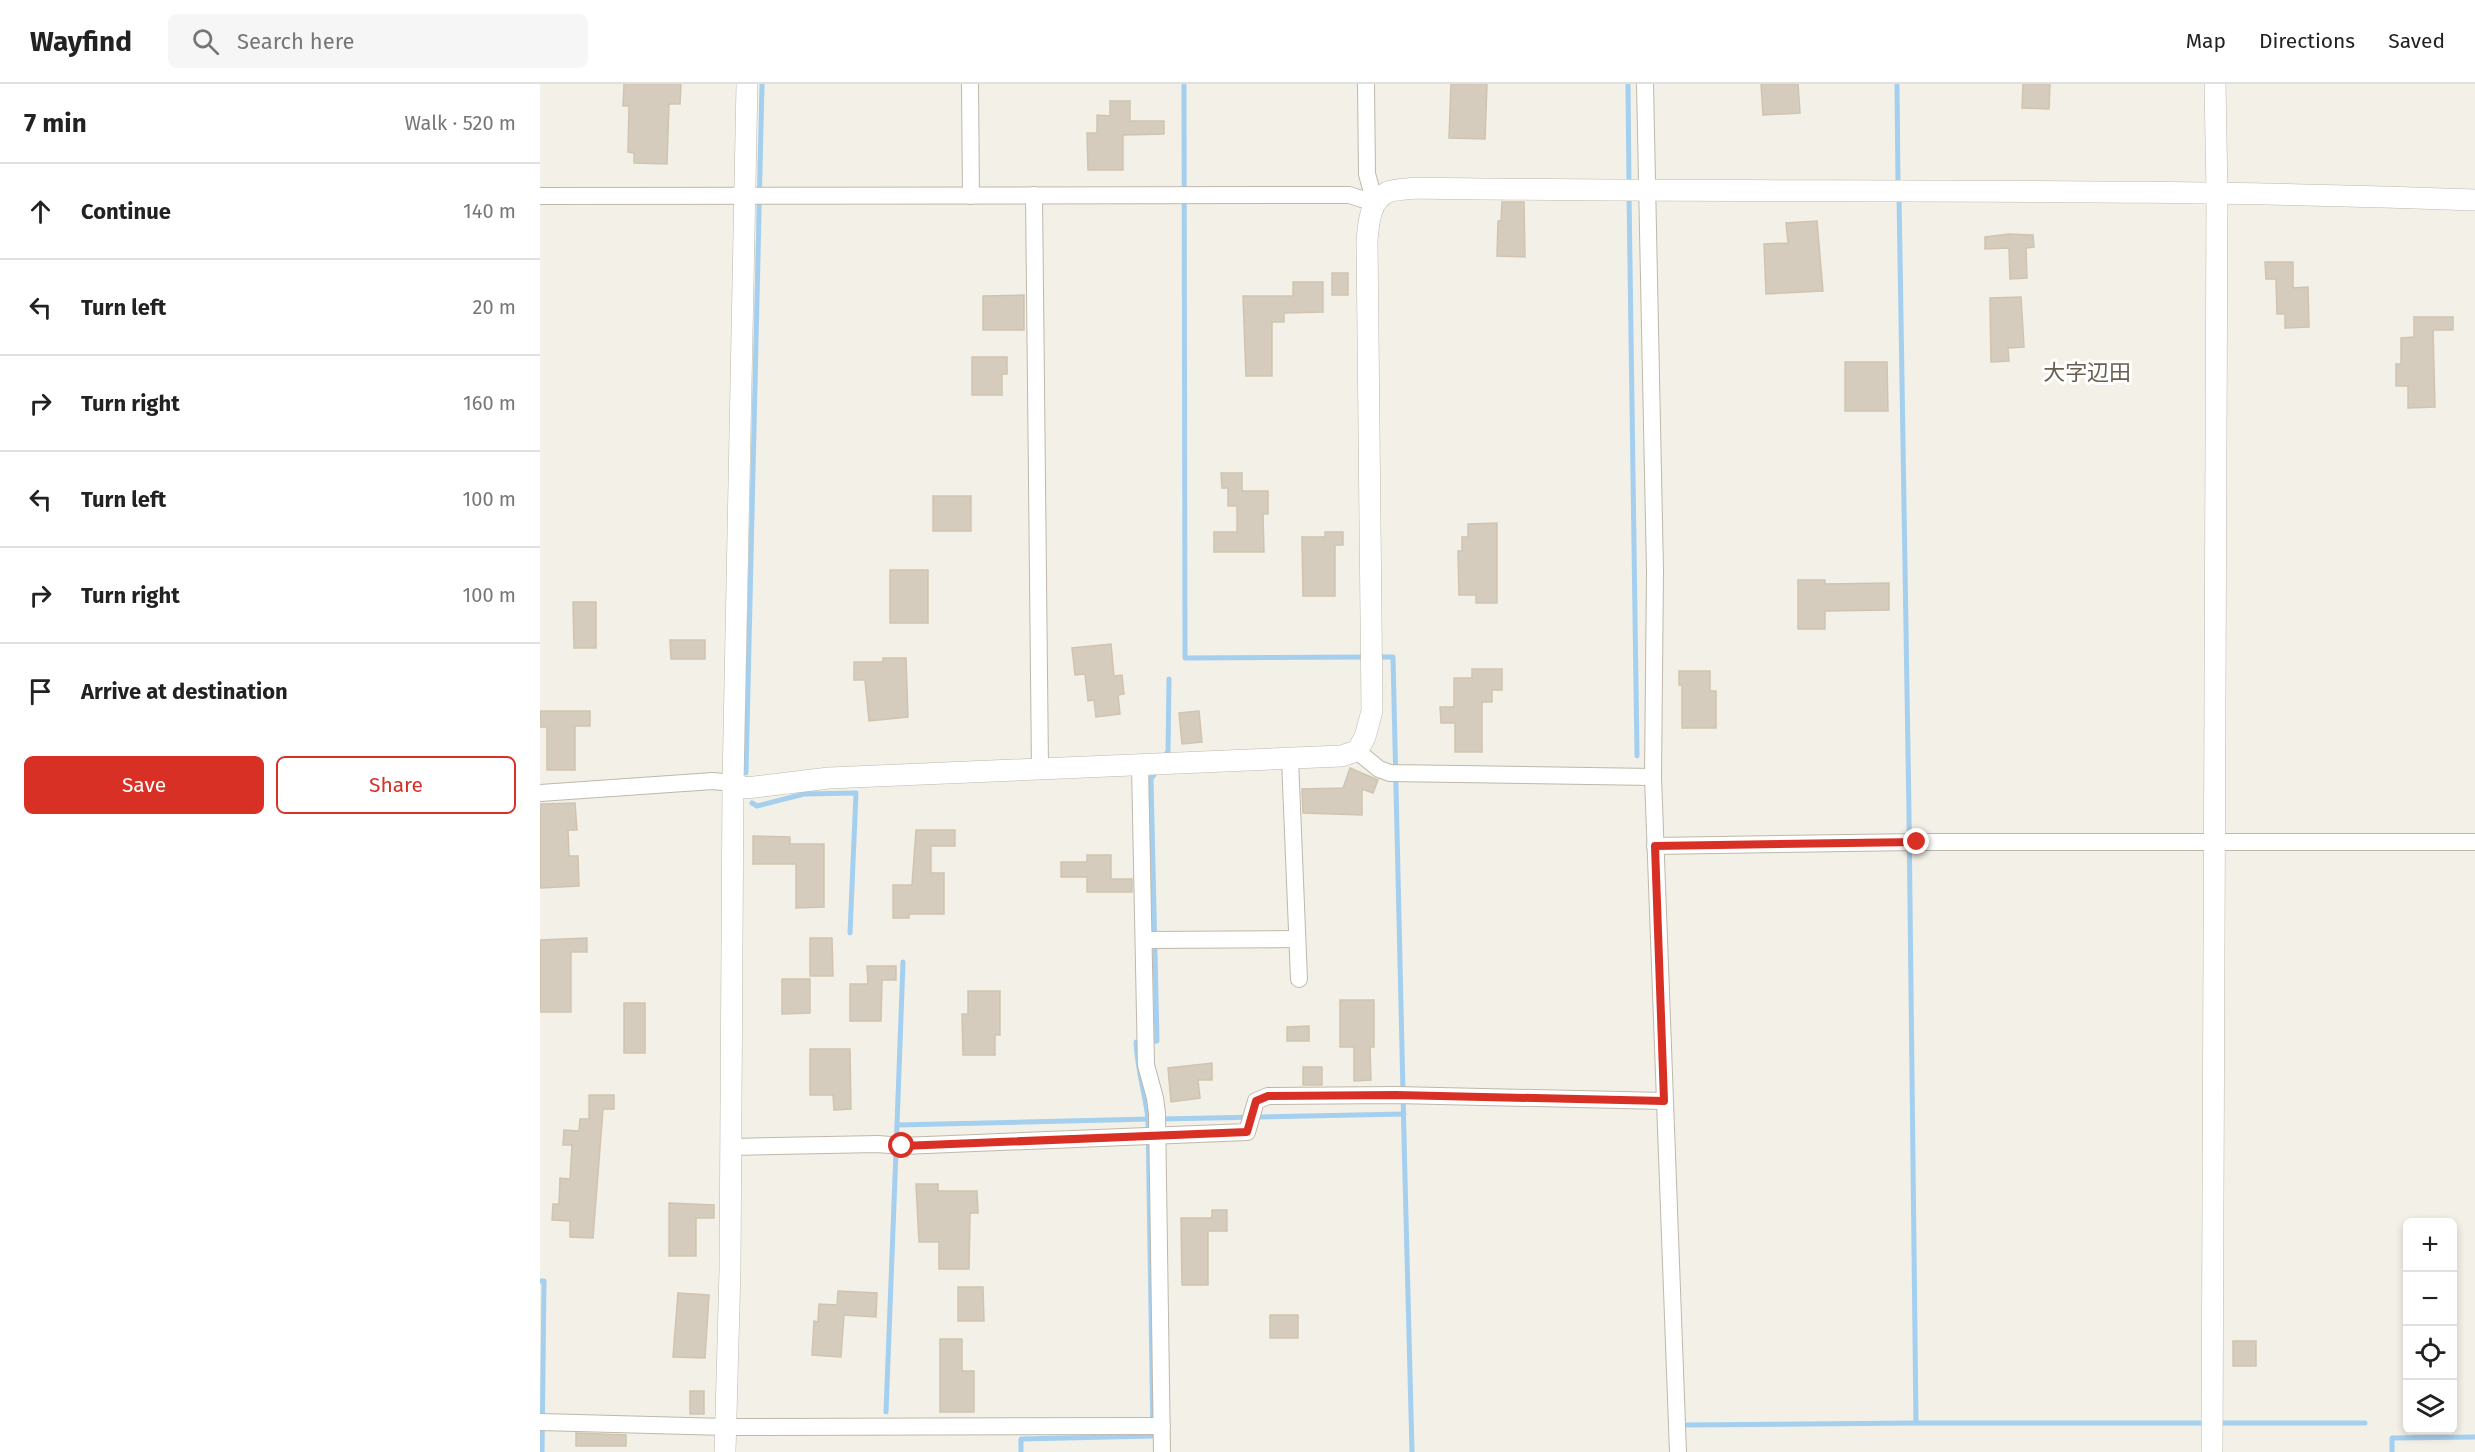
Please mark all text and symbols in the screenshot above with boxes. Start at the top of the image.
search box [168,14,588,68]
text: Wayfind [30,25,132,58]
icon: search [189,25,222,58]
text: Search here [237,28,355,55]
text: Map [2186,28,2226,54]
text: Directions [2259,28,2355,54]
text: Saved [2388,28,2445,54]
text: 7 min [24,108,87,139]
text: Walk · 520 m [405,111,516,135]
icon: ahead [24,195,57,228]
text: Continue [81,198,171,225]
text: 140 m [463,199,516,223]
icon: left [24,291,57,324]
text: Turn left [81,294,166,321]
text: 20 m [473,295,516,319]
district label: 大字辺田 [2043,359,2131,386]
icon: right [24,387,57,420]
text: Turn right [81,390,180,417]
text: 160 m [463,391,516,415]
icon: left [24,483,57,516]
text: Turn left [81,486,166,513]
text: 100 m [463,487,516,511]
icon: right [24,579,57,612]
text: Turn right [81,582,180,609]
text: 100 m [463,583,516,607]
icon: arrive [24,675,57,708]
text: Arrive at destination [81,678,288,705]
button: Save [24,756,264,814]
button: Share [276,756,516,814]
route end [1903,828,1929,854]
route start [888,1132,914,1158]
map controls [2403,1218,2457,1434]
button: + [2403,1218,2457,1272]
button: − [2403,1272,2457,1326]
button: locate [2403,1326,2457,1380]
button: layers [2403,1380,2457,1434]

